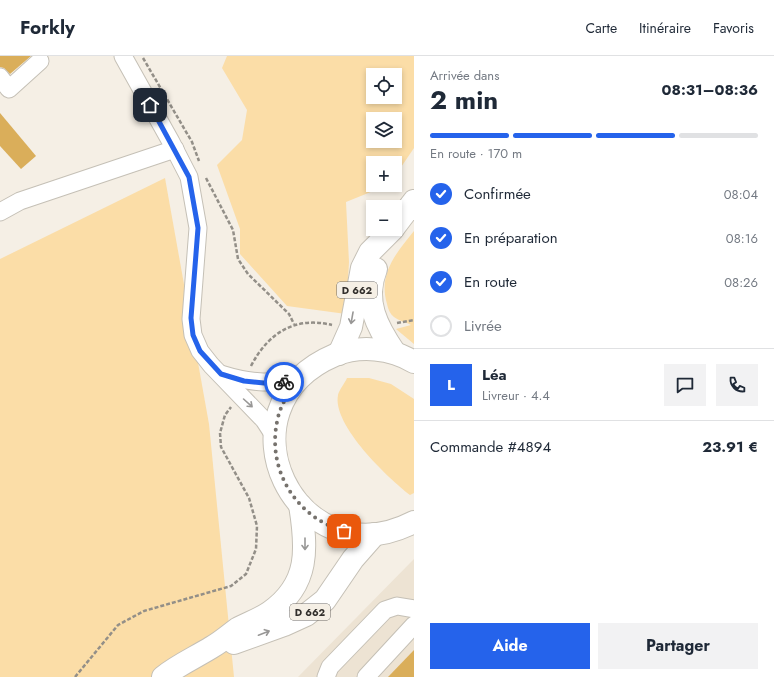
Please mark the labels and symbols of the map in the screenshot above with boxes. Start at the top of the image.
pin [133,88,167,122]
road number: D 662 [337,282,377,298]
one-way arrow [348,311,356,324]
courier [264,362,304,402]
one-way arrow [242,398,253,407]
pin [327,514,361,548]
one-way arrow [301,537,309,550]
road number: D 662 [290,604,330,620]
one-way arrow [257,628,269,636]

